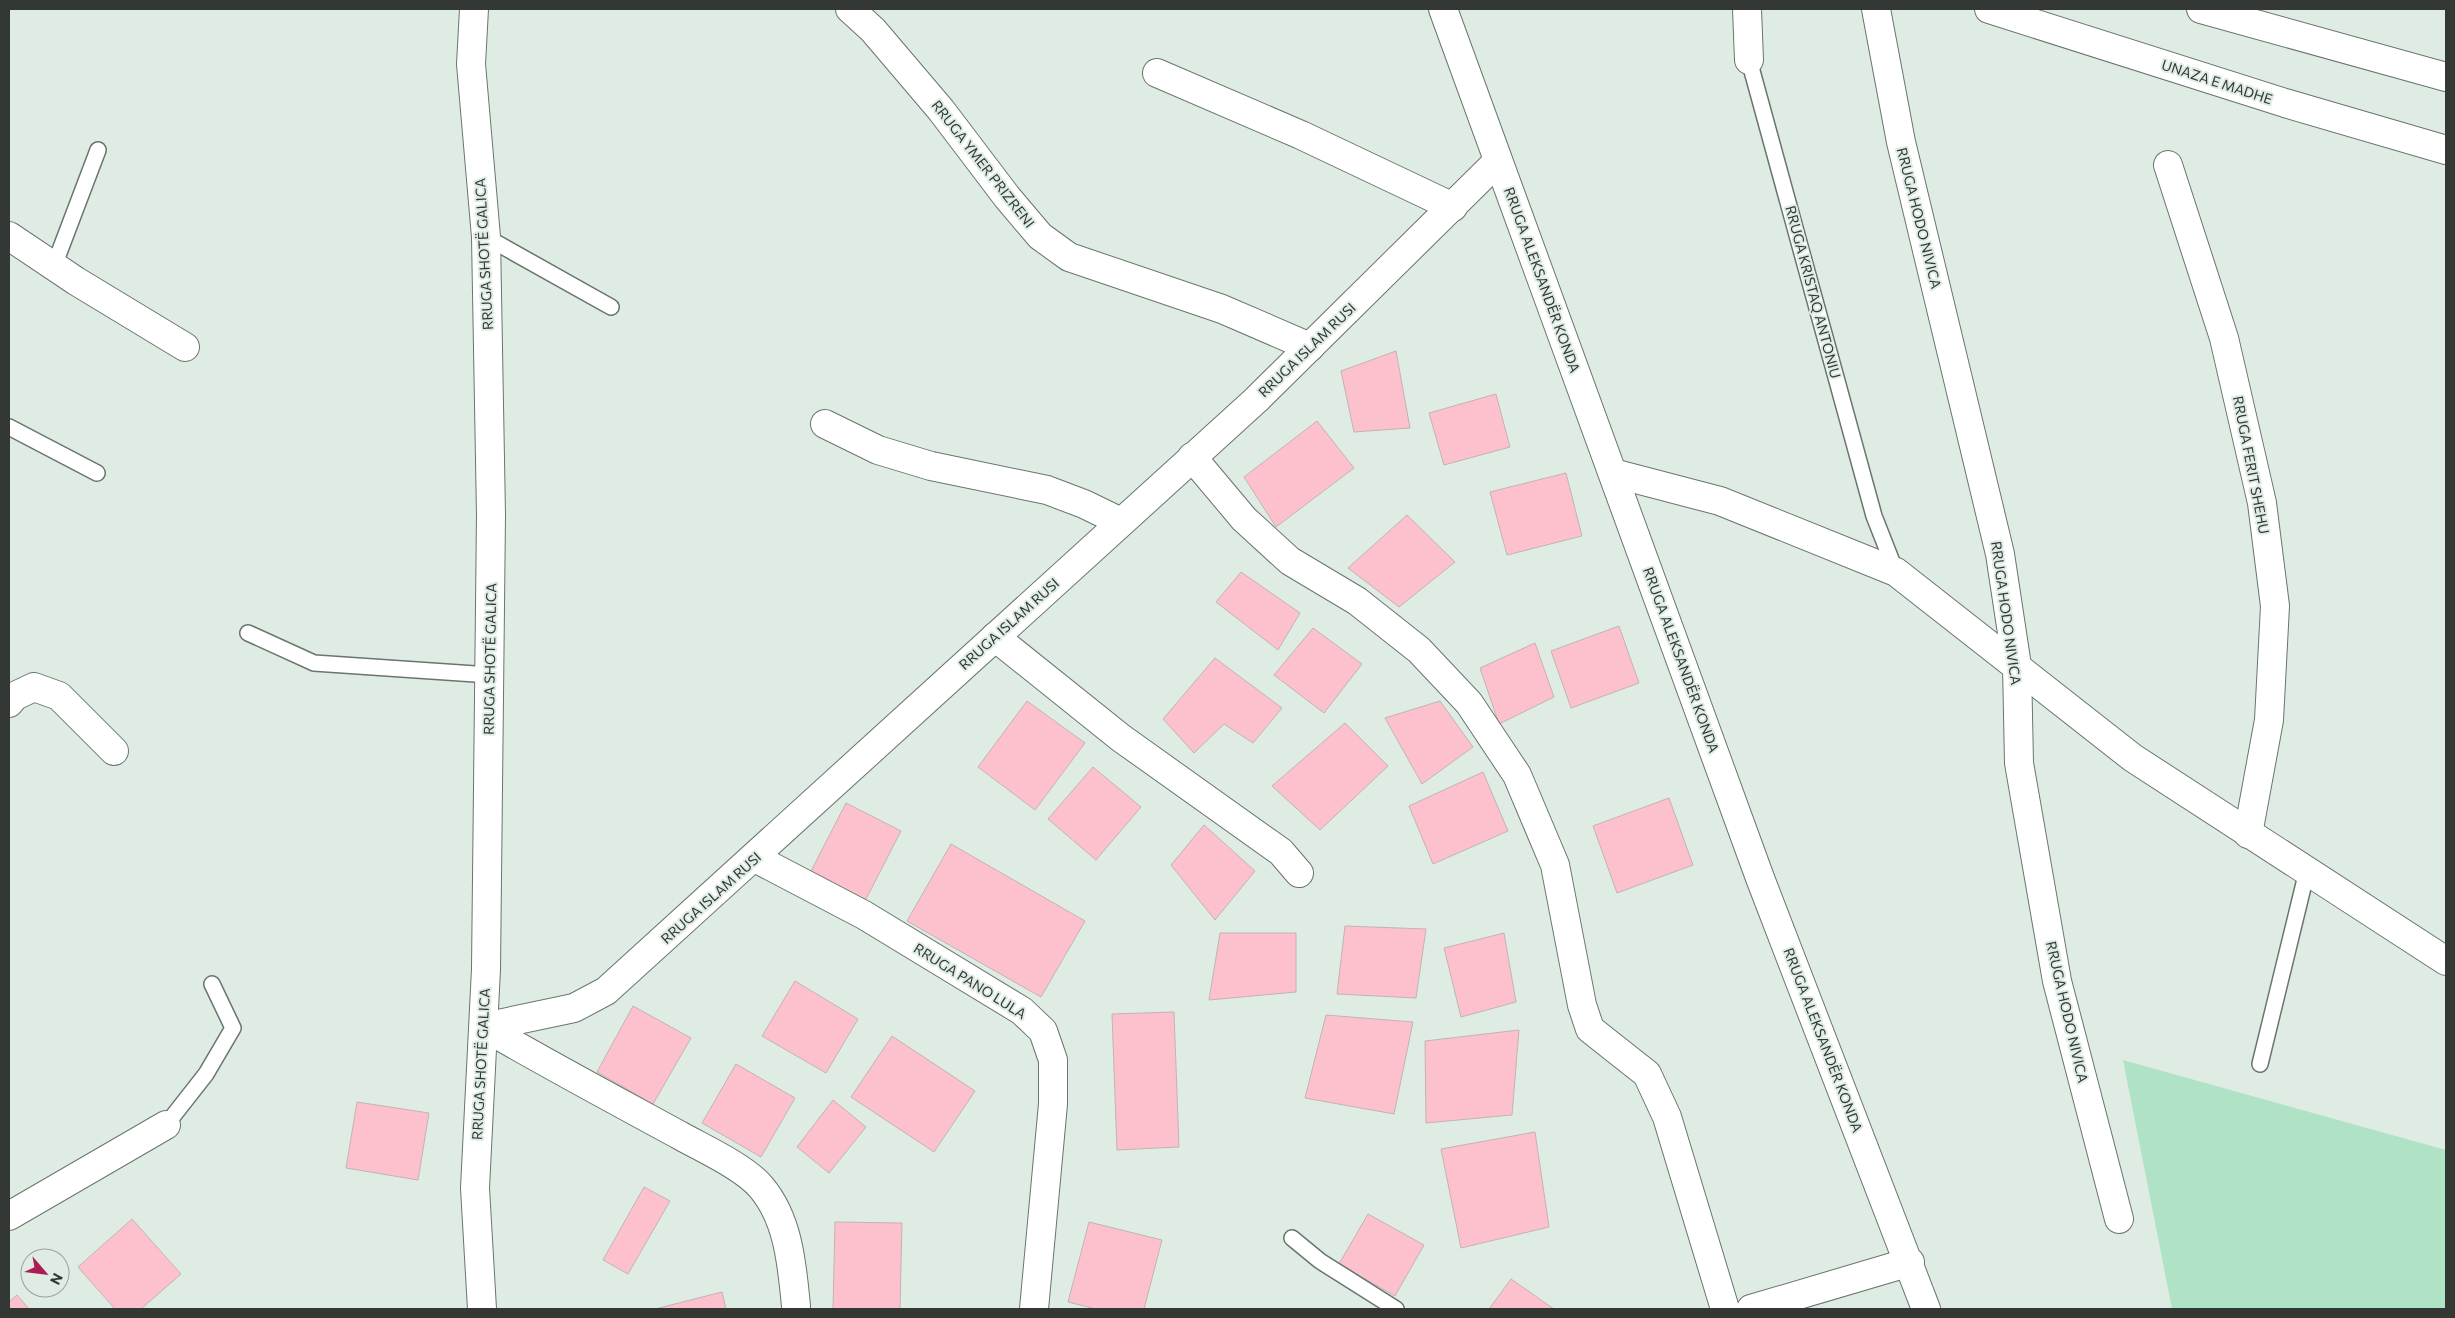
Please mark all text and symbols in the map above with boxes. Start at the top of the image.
street label: UNAZA E MADHE [2160,56,2275,107]
street label: RRUGA YMER PRIZRENI [928,97,1038,231]
street label: RRUGA HODO NIVICA [1894,146,1945,291]
street label: RRUGA SHOTË GALICA [471,177,496,330]
street label: RRUGA ALEKSANDËR KONDA [1501,185,1584,375]
street label: RRUGA KRISTAQ ANTONIU [1782,204,1845,380]
street label: RRUGA ISLAM RUSI [1254,299,1359,400]
street label: RRUGA FERIT SHEHU [2230,394,2273,535]
street label: RRUGA HODO NIVICA [1988,540,2025,686]
street label: RRUGA ALEKSANDËR KONDA [1640,565,1723,755]
street label: RRUGA ISLAM RUSI [955,574,1062,673]
street label: RRUGA SHOTË GALICA [480,582,499,735]
street label: RRUGA ISLAM RUSI [657,848,764,947]
street label: RRUGA PANO LULA [911,939,1030,1022]
street label: RRUGA HODO NIVICA [2043,939,2092,1085]
street label: RRUGA ALEKSANDËR KONDA [1780,945,1867,1135]
street label: RRUGA SHOTË GALICA [468,987,493,1140]
north arrow [20,1248,70,1298]
text: N [47,1271,67,1288]

